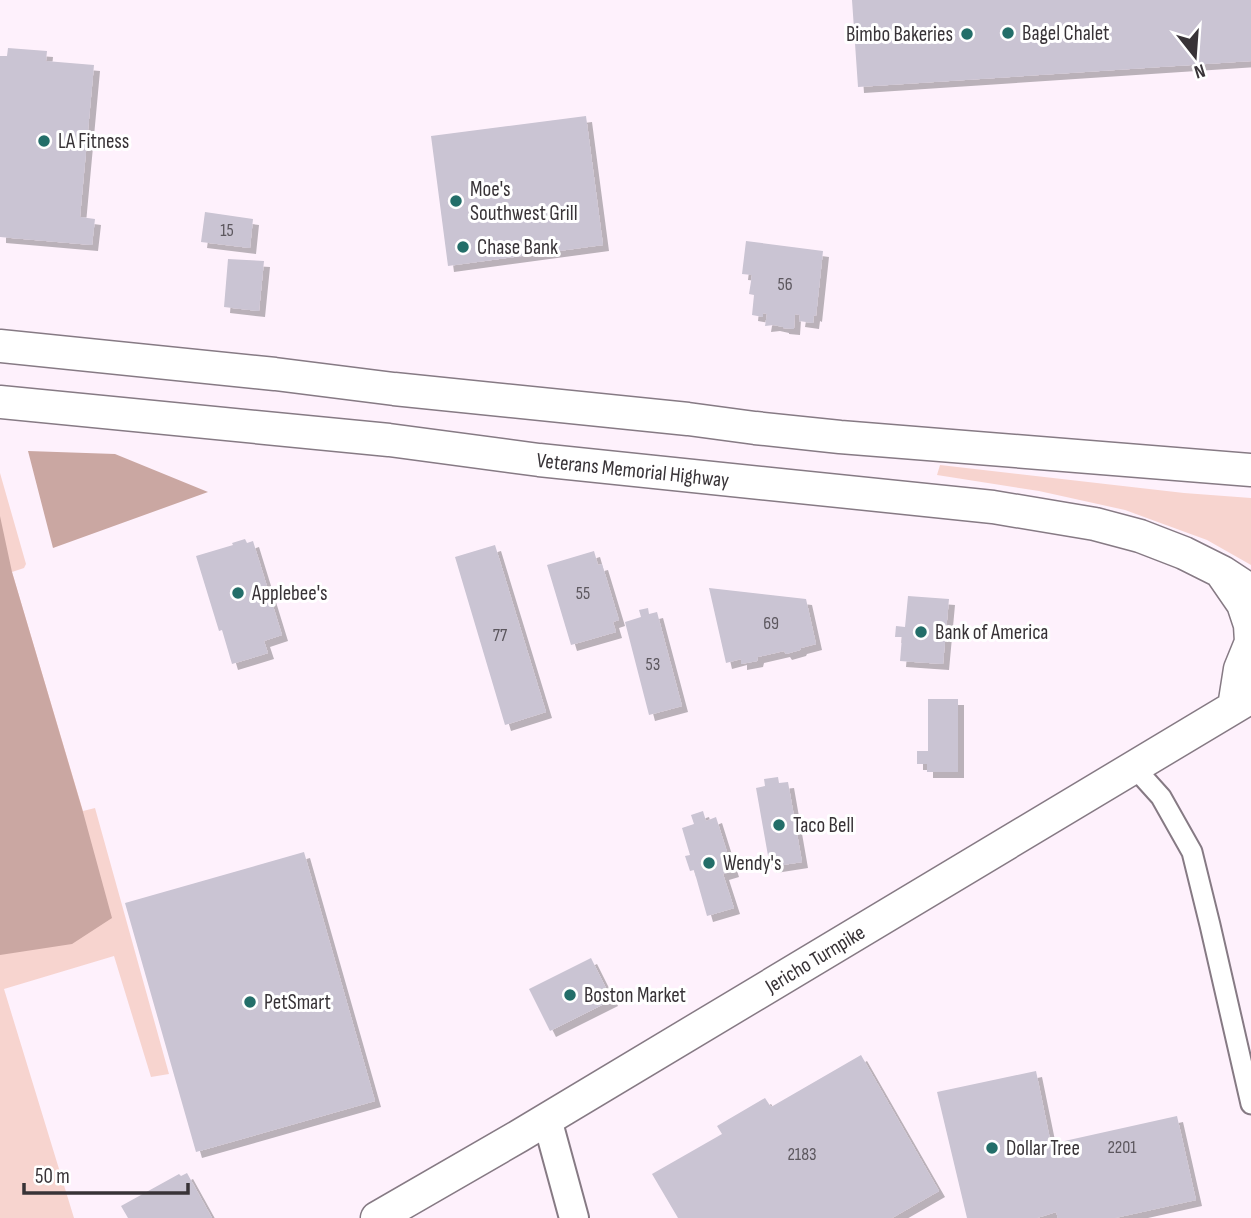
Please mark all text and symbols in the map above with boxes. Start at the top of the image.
place label: Bagel Chalet [1022,21,1109,46]
north arrow [1160,21,1230,91]
place label: Bimbo Bakeries [846,22,953,47]
marker: Bagel Chalet [1000,25,1016,41]
marker: Bimbo Bakeries [959,26,975,42]
text: N [1191,58,1208,83]
place label: LA Fitness [58,129,129,154]
marker: LA Fitness [36,133,52,149]
place label: Moe's Southwest Grill [470,177,578,226]
marker: Moe's Southwest Grill [448,193,464,209]
house number: 15 [220,220,234,241]
place label: Chase Bank [477,235,558,260]
marker: Chase Bank [455,239,471,255]
house number: 56 [777,274,793,295]
street label: Veterans Memorial Highway [535,448,730,493]
place label: Applebee's [251,581,328,606]
house number: 55 [576,583,590,604]
marker: Applebee's [230,585,246,601]
house number: 69 [763,613,779,634]
place label: Bank of America [935,620,1048,645]
marker: Bank of America [913,624,929,640]
house number: 77 [493,625,508,646]
house number: 53 [646,654,660,675]
place label: Taco Bell [793,813,854,838]
marker: Taco Bell [771,817,787,833]
place label: Wendy's [723,851,781,876]
marker: Wendy's [701,855,717,871]
street label: Jericho Turnpike [760,920,870,999]
place label: Boston Market [584,983,686,1008]
marker: Boston Market [562,987,578,1003]
place label: PetSmart [264,990,331,1015]
marker: PetSmart [242,994,258,1010]
place label: Dollar Tree [1006,1136,1080,1161]
house number: 2201 [1107,1137,1137,1158]
marker: Dollar Tree [984,1140,1000,1156]
house number: 2183 [787,1144,817,1165]
scale bar [24,1152,189,1196]
text: 50 m [35,1164,70,1189]

